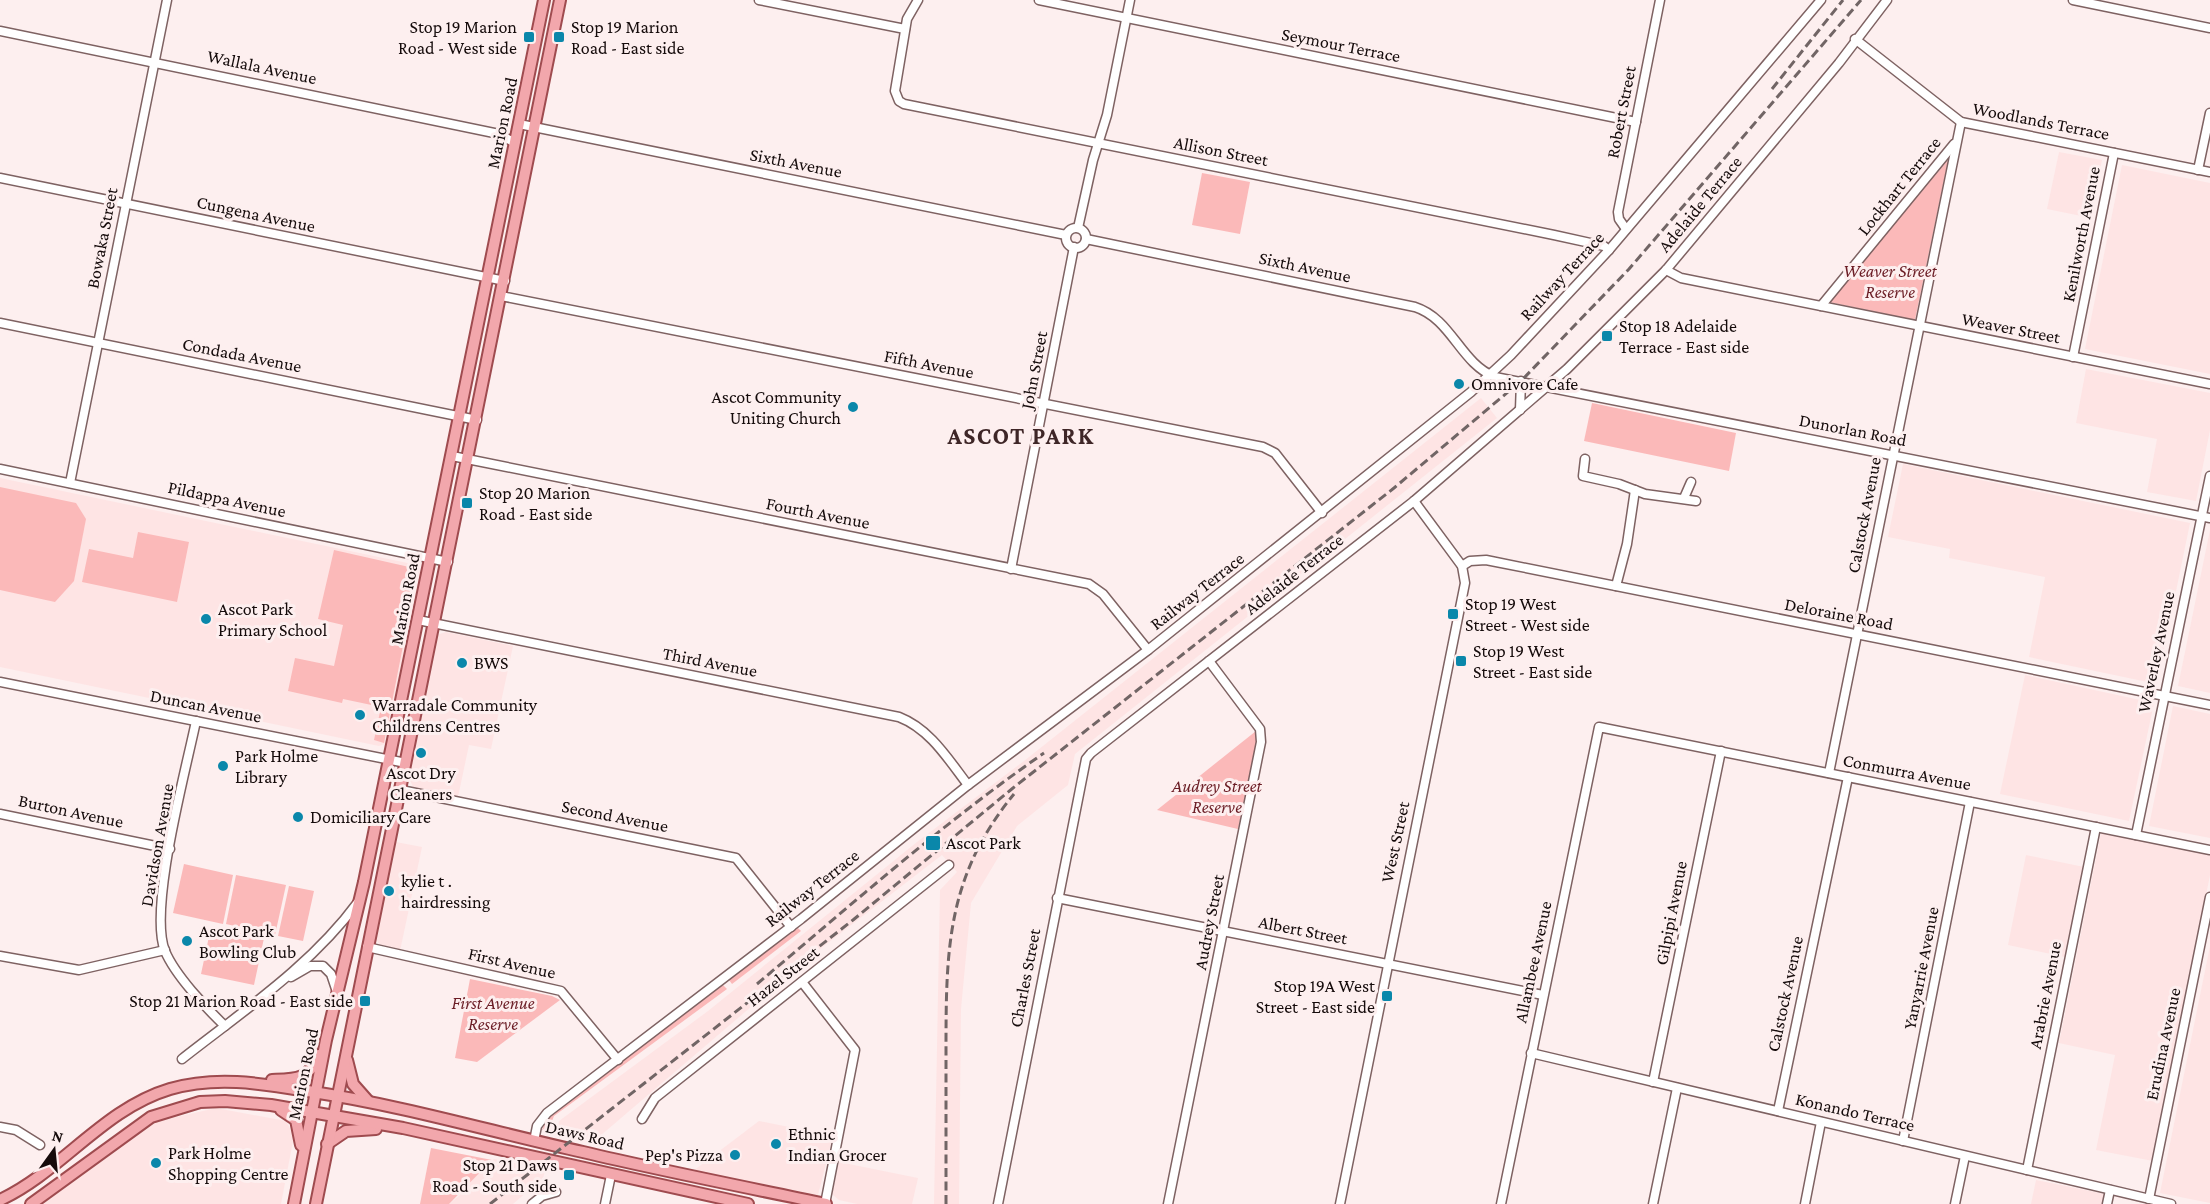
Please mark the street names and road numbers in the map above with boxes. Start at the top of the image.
street label: Seymour Terrace [1280,24,1402,66]
street label: Wallala Avenue [205,46,319,88]
street label: Robert Street [1602,63,1640,160]
street label: Marion Road [483,75,522,170]
street label: Woodlands Terrace [1971,98,2111,144]
street label: Allison Street [1172,132,1271,170]
street label: Lockhart Terrace [1853,133,1945,239]
street label: Sixth Avenue [748,144,844,182]
street label: Adelaide Terrace [1654,152,1746,256]
street label: Kenilworth Avenue [2058,164,2104,303]
street label: Bowaka Street [82,185,122,290]
street label: Cungena Avenue [195,192,317,236]
street label: Railway Terrace [1516,228,1608,324]
street label: Sixth Avenue [1257,248,1353,287]
street label: Weaver Street [1960,309,2063,348]
street label: John Street [1016,328,1052,413]
street label: Condada Avenue [181,334,303,376]
street label: Fifth Avenue [883,346,976,382]
street label: Dunorlan Road [1798,410,1909,450]
street label: Calstock Avenue [1843,455,1885,575]
street label: Pildappa Avenue [166,477,288,521]
street label: Fourth Avenue [764,493,872,533]
street label: Adelaide Terrace [1241,529,1347,619]
street label: Railway Terrace [1146,548,1248,634]
street label: Marion Road [386,551,424,646]
street label: Waverley Avenue [2133,589,2179,715]
street label: Deloraine Road [1783,594,1895,634]
street label: Third Avenue [661,643,759,681]
street label: Duncan Avenue [149,685,263,727]
street label: Conmurra Avenue [1841,750,1973,794]
street label: Davidson Avenue [136,782,178,908]
street label: Burton Avenue [17,790,125,832]
street label: Second Avenue [560,796,670,836]
street label: West Street [1377,799,1414,884]
street label: Railway Terrace [761,845,863,931]
street label: Gilpipi Avenue [1651,859,1691,967]
street label: Audrey Street [1190,872,1228,971]
street label: Allambee Avenue [1510,899,1556,1025]
street label: Yanyarrie Avenue [1899,905,1943,1031]
street label: Albert Street [1257,912,1350,949]
street label: Charles Street [1006,926,1045,1029]
street label: Calstock Avenue [1763,934,1807,1054]
street label: Arabrie Avenue [2025,939,2065,1051]
street label: Hazel Street [743,941,824,1010]
street label: First Avenue [466,943,558,983]
street label: Erudina Avenue [2141,986,2185,1102]
street label: Marion Road [284,1026,323,1121]
street label: Konando Terrace [1794,1089,1917,1135]
street label: Daws Road [544,1116,627,1154]

